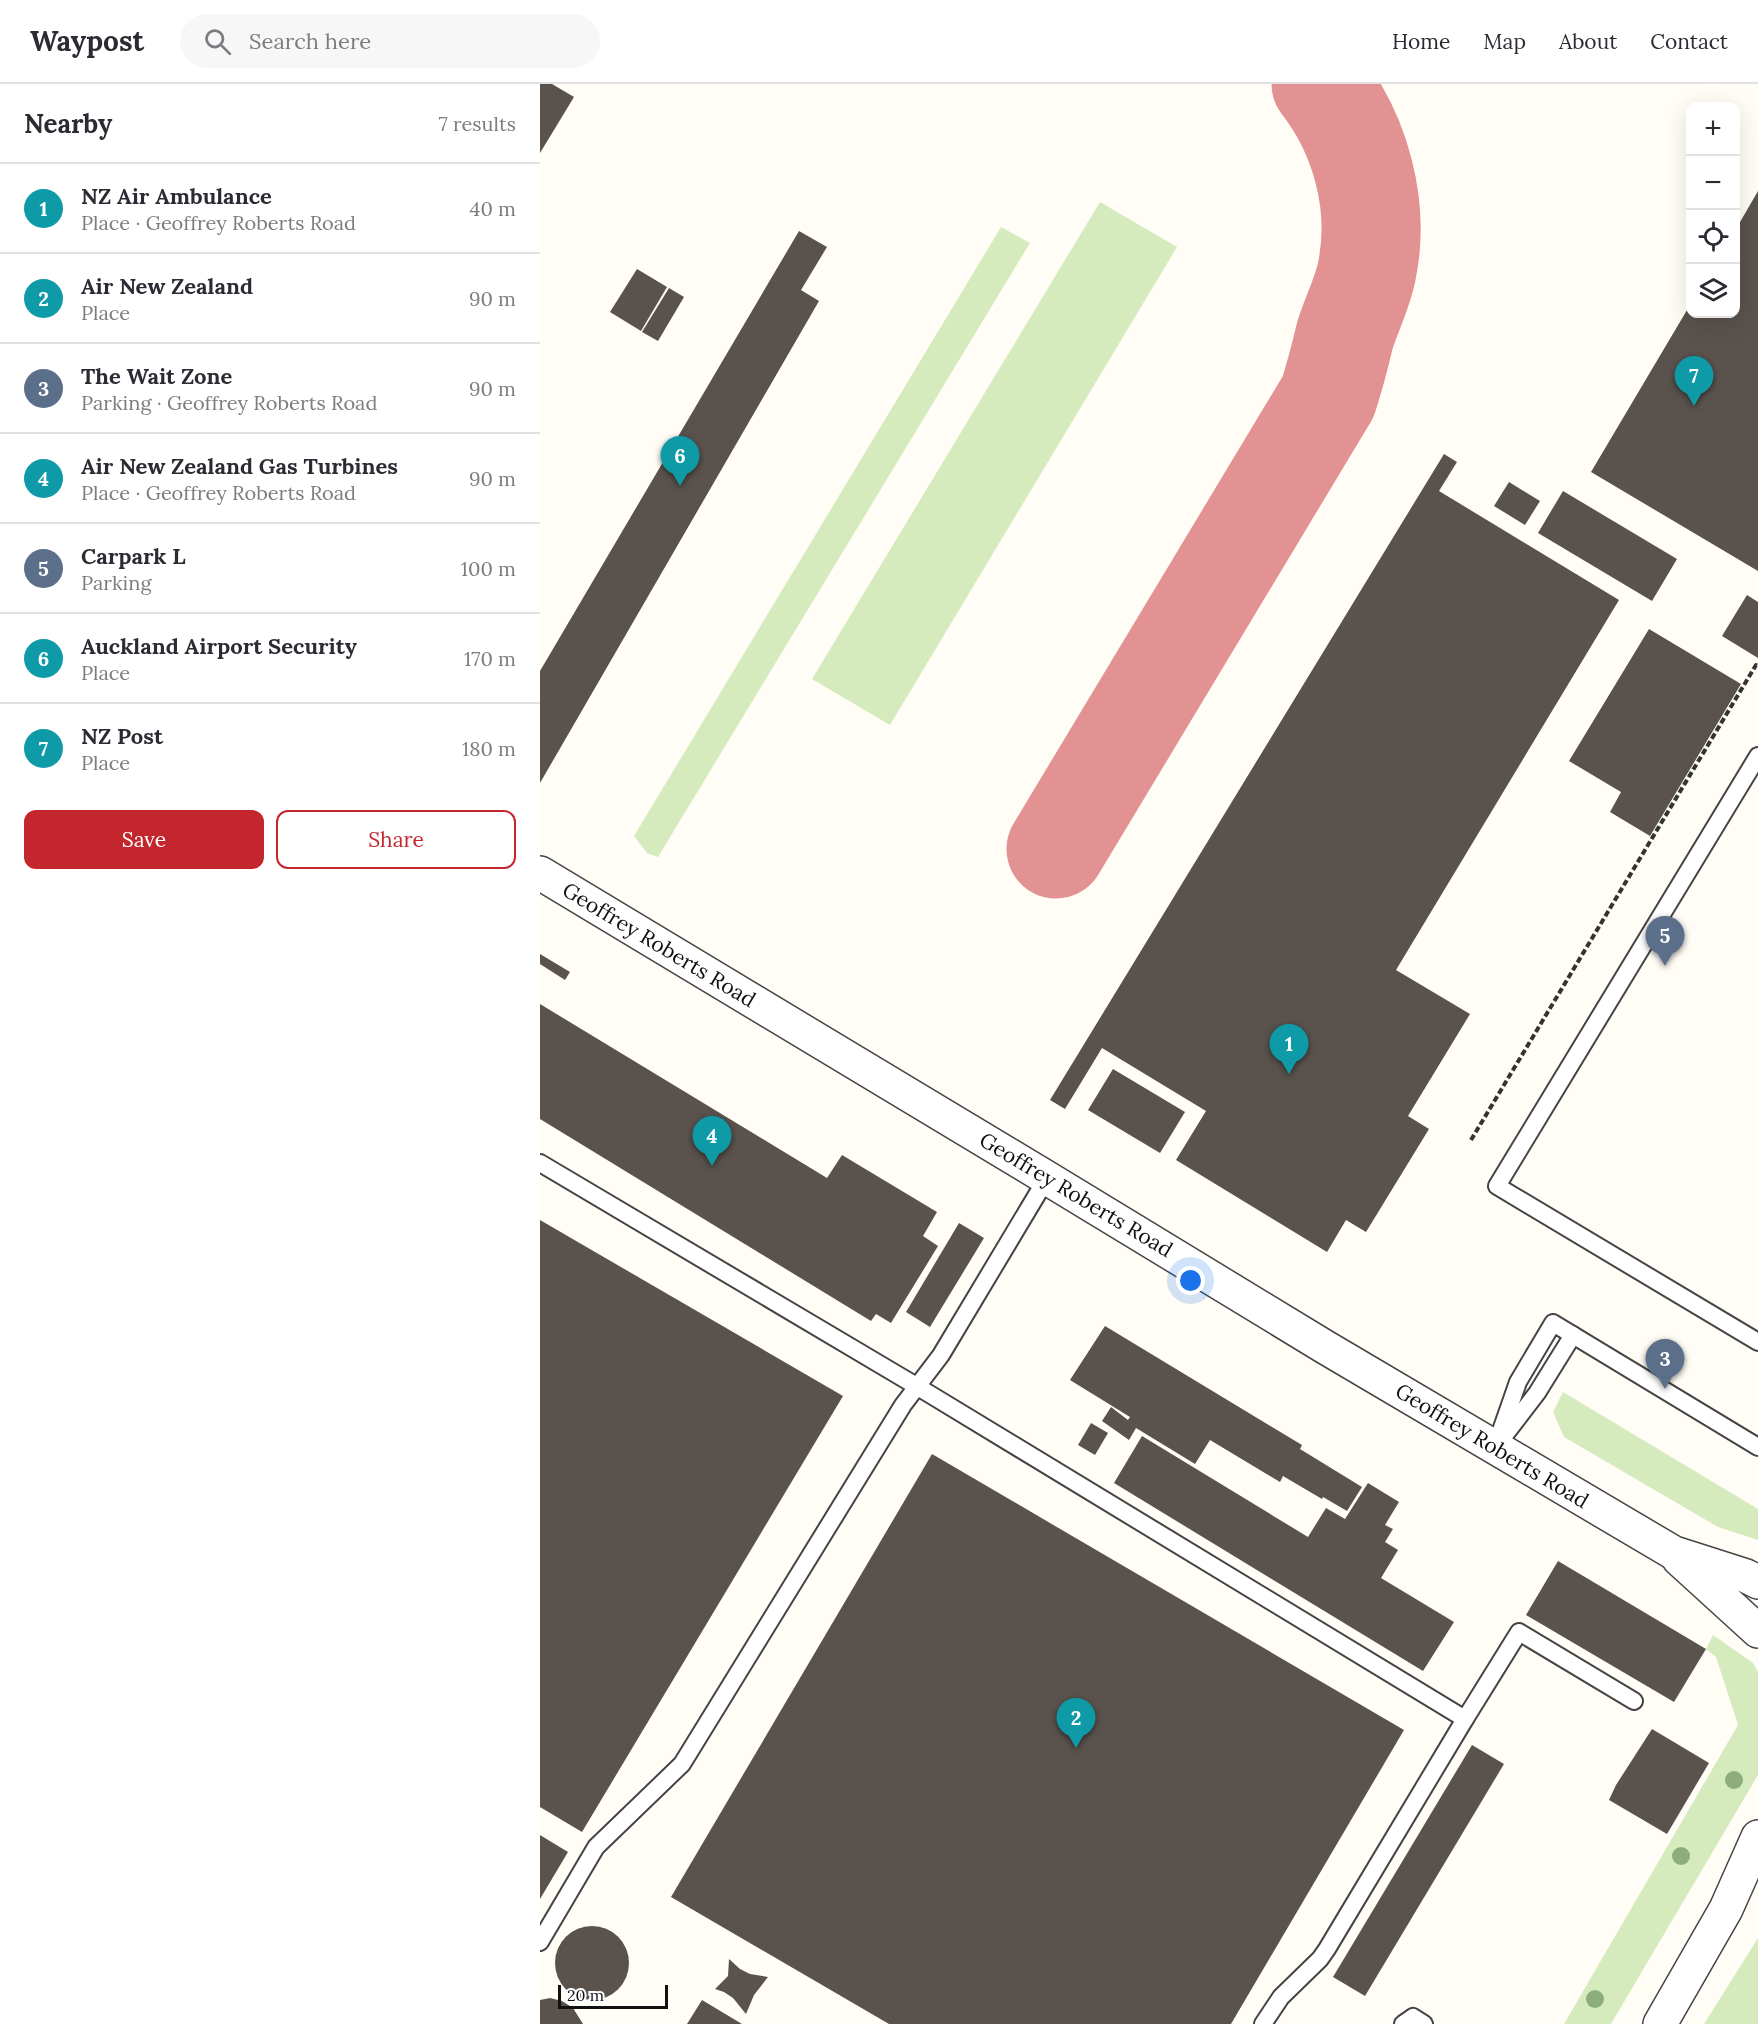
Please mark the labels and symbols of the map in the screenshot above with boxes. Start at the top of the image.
pin: 7 [1674,356,1714,406]
pin: 6 [660,436,700,486]
street label: Geoffrey Roberts Road [558,876,761,1013]
pin: 5 [1646,916,1684,966]
pin: 1 [1270,1024,1308,1074]
pin: 4 [692,1116,732,1166]
street label: Geoffrey Roberts Road [975,1126,1178,1263]
your location [1176,1266,1205,1295]
pin: 3 [1646,1340,1684,1389]
street label: Geoffrey Roberts Road [1391,1377,1594,1514]
pin: 2 [1056,1698,1096,1748]
scale bar [558,1982,668,2010]

